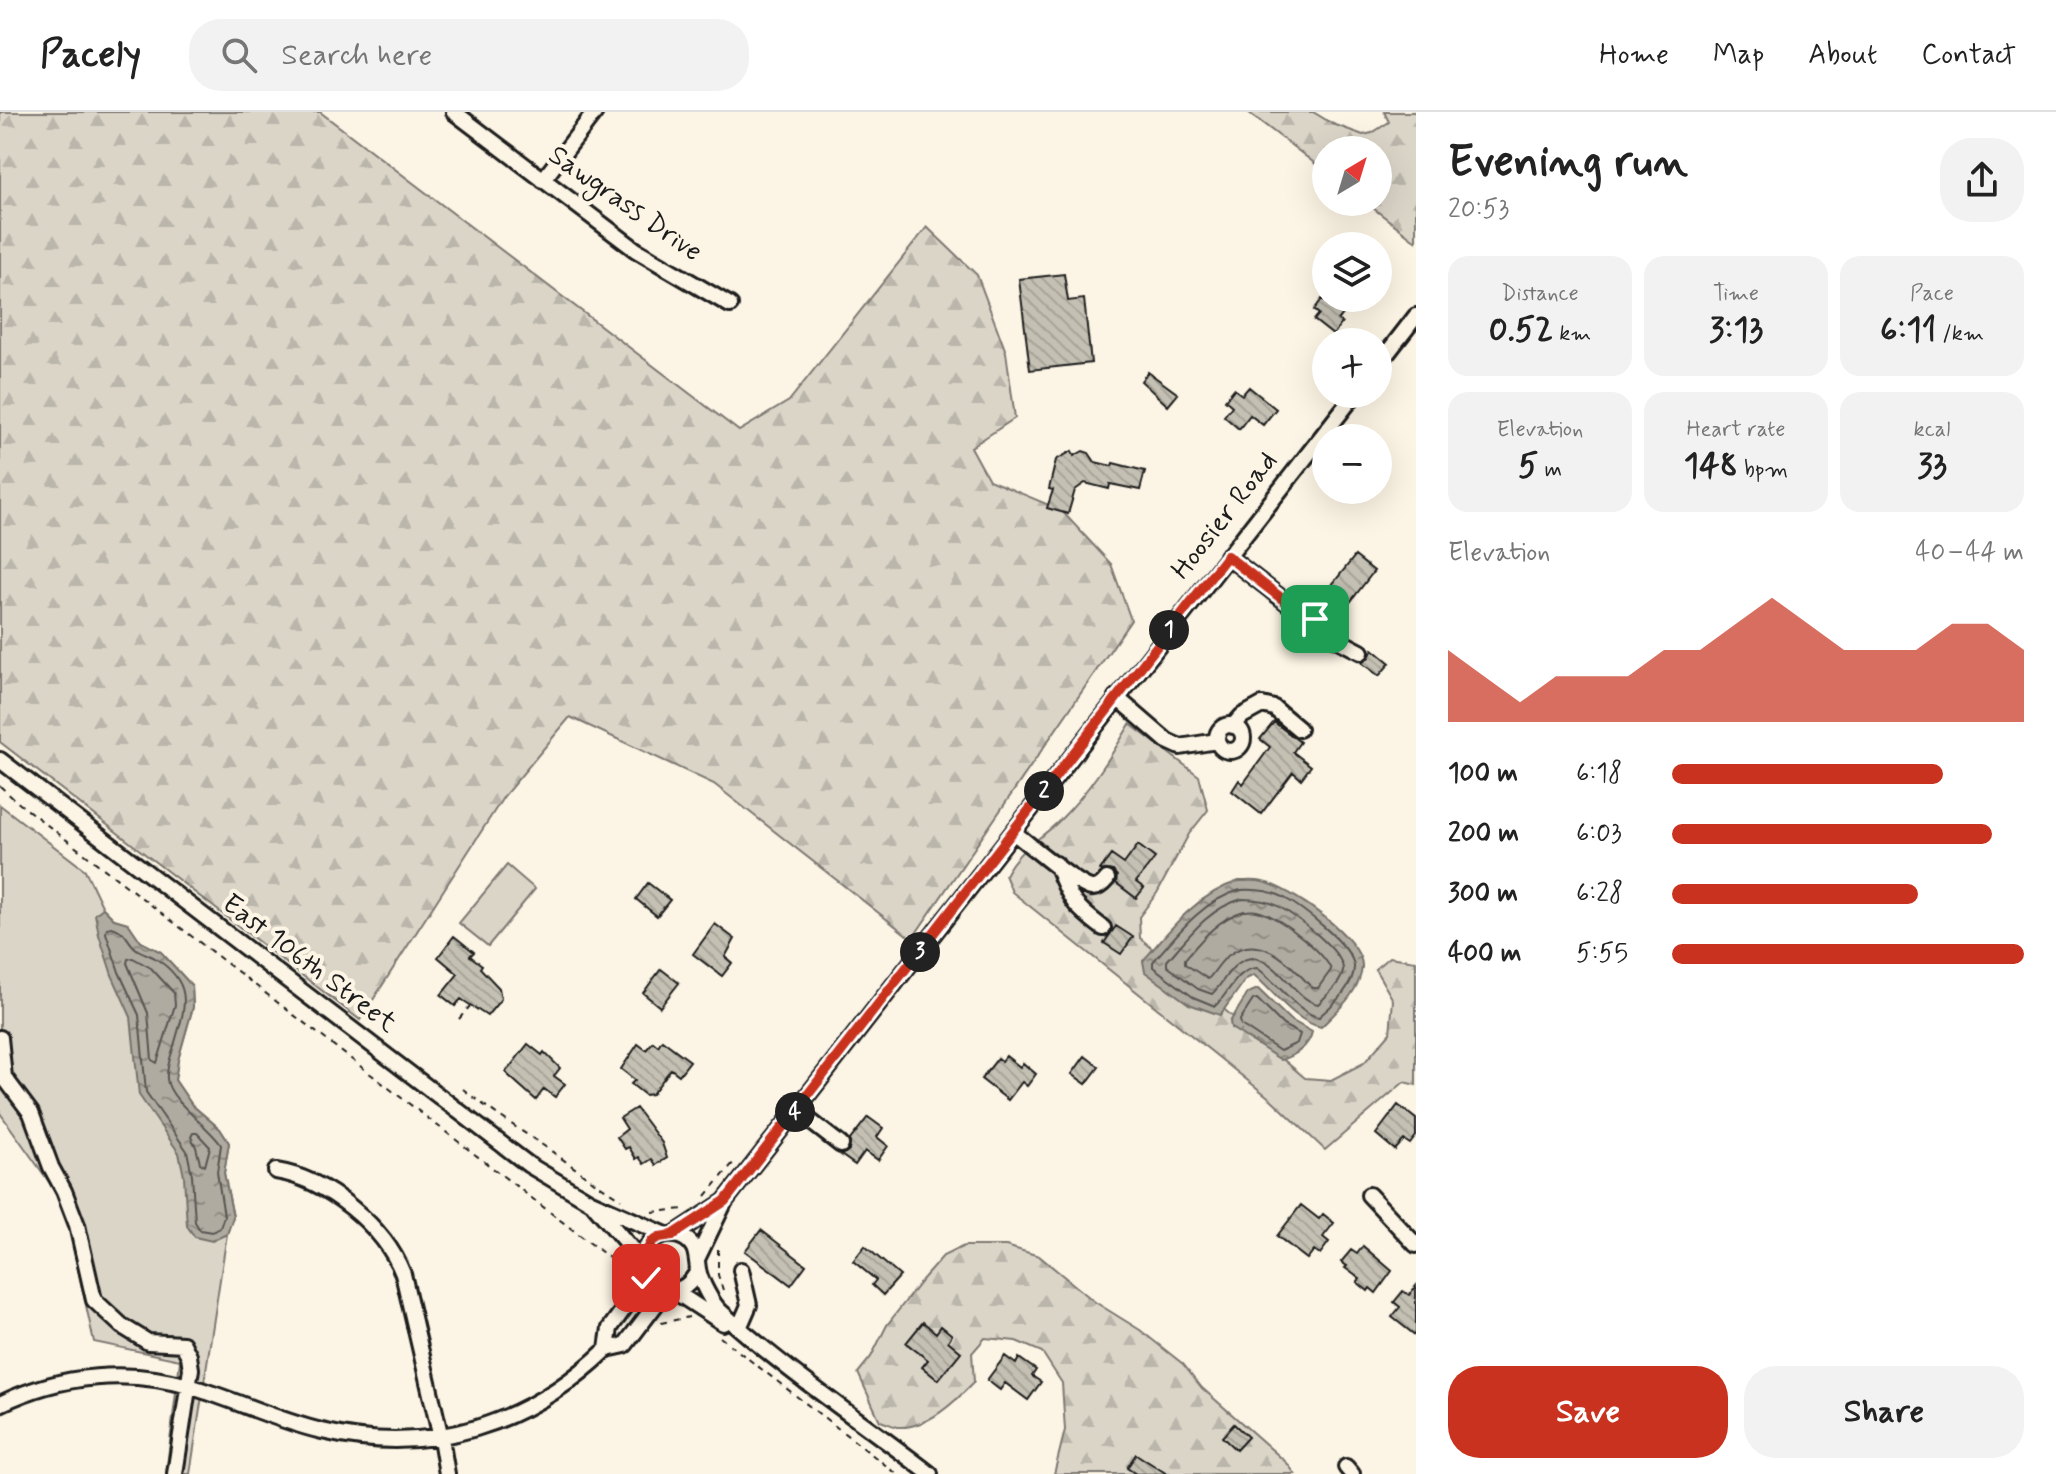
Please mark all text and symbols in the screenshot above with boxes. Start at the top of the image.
search box [189,19,749,91]
text: Pacely [40,31,141,80]
icon: search [217,33,261,77]
text: Search here [281,36,432,75]
text: Home [1599,37,1669,74]
text: Map [1713,37,1764,74]
text: About [1808,37,1877,74]
text: Contact [1921,37,2016,74]
text: Evening run [1448,134,1688,192]
north arrow [1312,136,1392,216]
map controls [1312,136,1392,504]
street label: Sawgrass Drive [540,137,709,272]
button: share [1940,138,2024,222]
text: 20:53 [1448,193,1509,227]
button: layers [1312,232,1392,312]
text: Distance [1501,280,1579,308]
text: Time [1713,280,1759,308]
text: Pace [1910,280,1954,308]
text: 0.52 [1489,308,1553,353]
text: 3:13 [1709,308,1763,353]
text: 6:11 [1880,308,1936,353]
text: km [1553,320,1591,348]
text: /km [1936,320,1984,348]
button: + [1312,328,1392,408]
text: Elevation [1497,416,1583,444]
text: Heart rate [1687,416,1785,444]
text: kcal [1914,416,1950,444]
button: − [1312,424,1392,504]
street label: Hoosier Road [1163,444,1287,588]
text: 5 [1518,444,1538,489]
text: 148 [1684,444,1738,489]
text: 33 [1917,444,1947,489]
text: m [1538,456,1562,484]
text: bpm [1738,456,1788,484]
text: Elevation [1448,536,1550,570]
text: 40–44 m [1915,536,2024,570]
pin [1281,585,1349,653]
icon: arrive [1293,597,1337,641]
pin: 1 [1149,610,1189,650]
text: 1 [1164,616,1174,644]
text: 100 m [1448,757,1518,791]
text: 6:18 [1576,757,1622,791]
pin: 2 [1024,771,1064,811]
text: 2 [1039,777,1049,805]
text: 200 m [1448,817,1519,851]
text: 6:03 [1576,817,1622,851]
text: 300 m [1448,877,1518,911]
text: 6:28 [1576,877,1623,911]
street label: East 106th Street [214,886,404,1042]
pin: 3 [900,932,940,972]
text: 400 m [1448,937,1521,971]
text: 5:55 [1576,937,1628,971]
text: 3 [915,938,925,966]
pin: 4 [775,1092,815,1132]
text: 4 [789,1098,801,1126]
pin [612,1244,680,1312]
icon: check [624,1256,668,1300]
button: Save [1448,1366,1728,1458]
button: Share [1744,1366,2024,1458]

